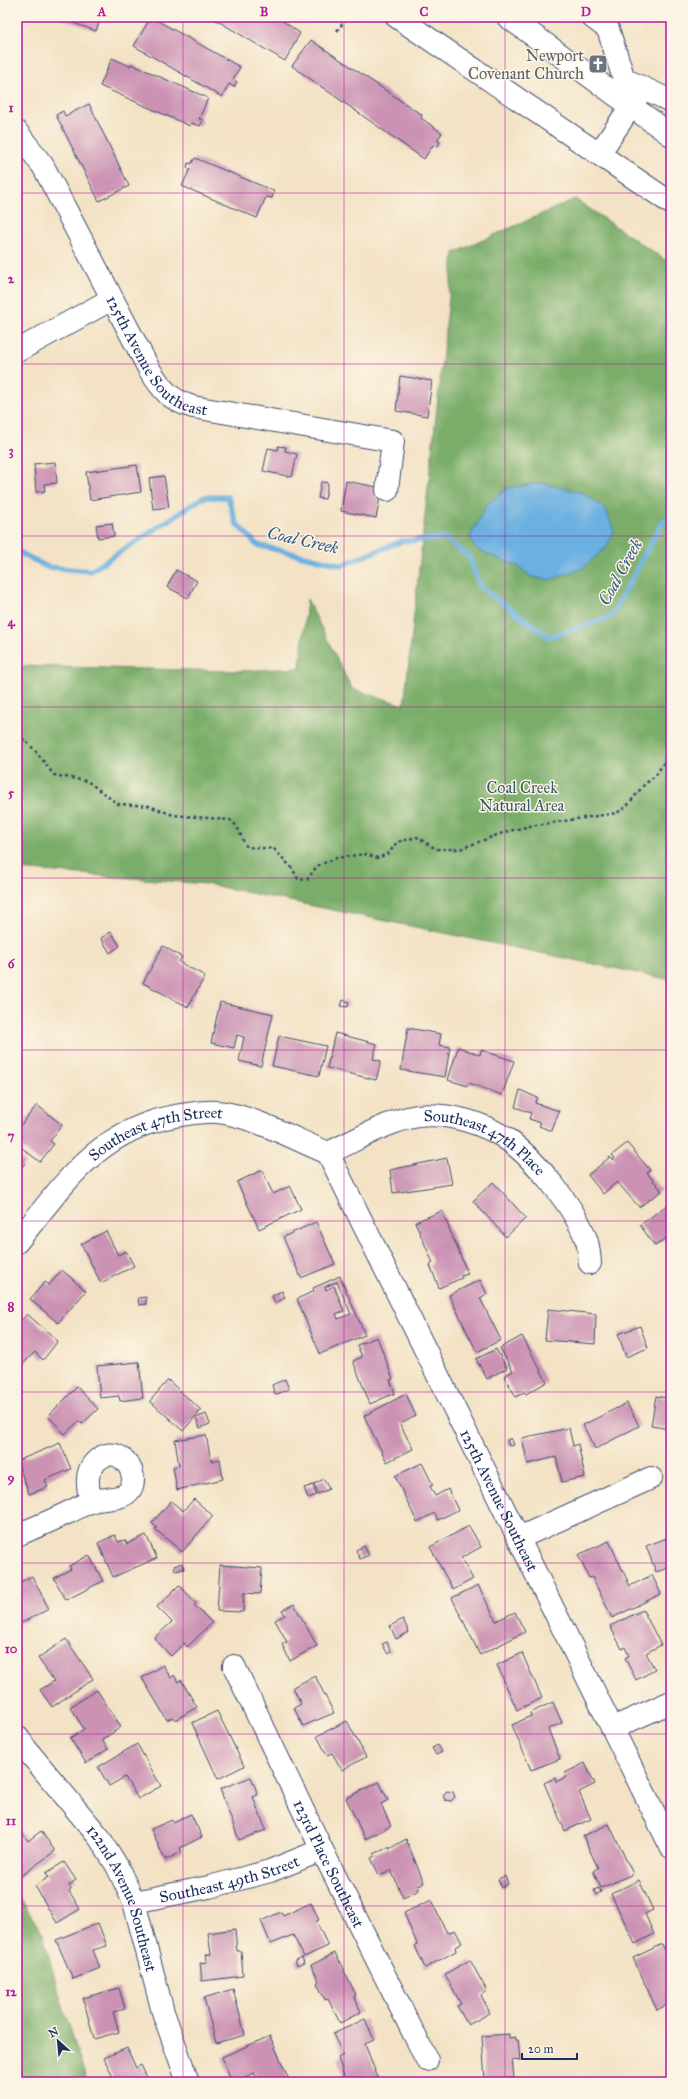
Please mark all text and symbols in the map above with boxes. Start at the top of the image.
text: A [97,4,107,20]
text: B [260,4,269,20]
text: C [420,4,429,20]
text: D [581,4,591,20]
place label: Newport Covenant Church [468,46,584,83]
church icon: Newport Covenant Church [587,53,609,75]
text: 1 [8,100,14,116]
text: 2 [8,271,15,287]
street label: 125th Avenue Southeast [102,292,209,419]
text: 3 [8,443,14,459]
water label: Coal Creek [265,522,341,559]
water label: Coal Creek [594,535,647,609]
text: 4 [7,614,15,630]
park label: Coal Creek Natural Area [480,778,565,815]
text: 5 [8,785,15,801]
text: 6 [8,956,16,972]
street label: Southeast 47th Street [85,1103,224,1165]
street label: Southeast 47th Place [423,1106,550,1180]
text: 7 [8,1128,15,1144]
text: 8 [8,1299,15,1315]
street label: 125th Avenue Southeast [456,1426,542,1575]
text: 9 [8,1470,15,1486]
text: 10 [5,1641,18,1657]
street label: 123rd Place Southeast [289,1796,368,1931]
text: 11 [6,1813,16,1829]
street label: 122nd Avenue Southeast [83,1821,161,1974]
street label: Southeast 49th Street [158,1851,302,1907]
text: 12 [5,1984,17,2000]
north arrow [38,2021,78,2061]
text: N [47,2024,61,2040]
scale bar [522,2035,577,2061]
text: 20 m [528,2042,554,2056]

